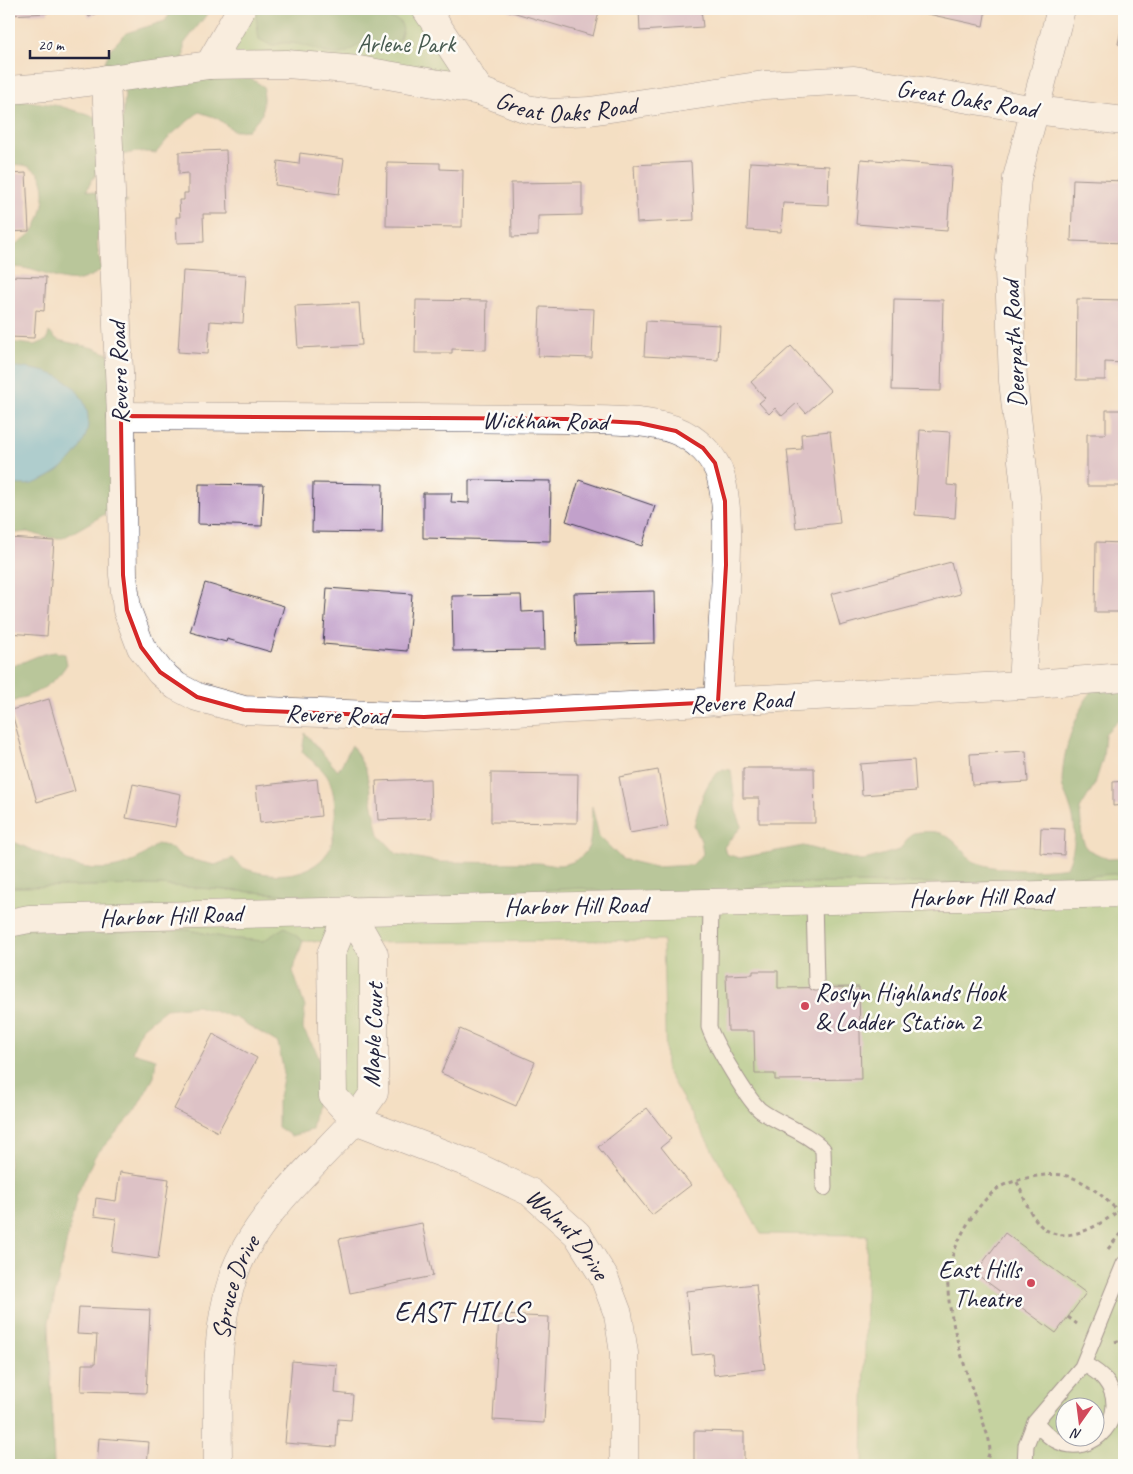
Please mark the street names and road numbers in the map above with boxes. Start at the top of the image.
street label: Great Oaks Road [894,72,1044,127]
street label: Great Oaks Road [491,84,643,130]
street label: Deerpath Road [994,275,1033,408]
street label: Revere Road [101,318,137,425]
street label: Wickham Road [482,404,612,438]
street label: Revere Road [689,683,796,721]
street label: Revere Road [285,697,392,733]
street label: Harbor Hill Road [909,880,1056,914]
street label: Harbor Hill Road [504,889,651,923]
street label: Harbor Hill Road [99,897,246,934]
street label: Maple Court [355,980,391,1088]
street label: Walnut Drive [519,1181,617,1287]
street label: Spruce Drive [205,1228,268,1341]

